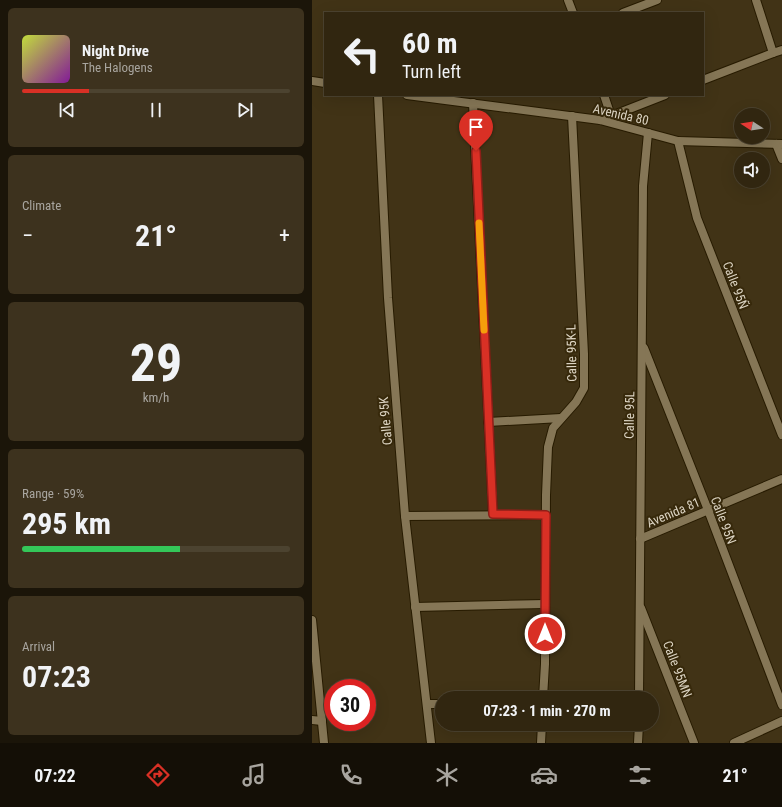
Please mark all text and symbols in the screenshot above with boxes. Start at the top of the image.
text: 60 m [402,27,458,60]
icon: left [336,28,388,80]
text: Night Drive [82,42,149,60]
text: The Halogens [82,60,153,75]
text: Turn left [402,61,461,82]
icon: previous [56,99,78,121]
icon: pause [145,99,167,121]
icon: next [234,99,256,121]
street label: Avenida 80 [592,101,650,128]
north arrow [734,108,770,144]
map controls [734,108,770,188]
pin [459,110,493,151]
icon: arrive [465,116,487,138]
button: sound [734,152,770,188]
text: Climate [22,198,61,213]
text: 21° [135,218,177,253]
text: − [22,223,33,248]
text: + [279,223,290,248]
street label: Calle 95Ñ [720,259,752,311]
street label: Calle 95K-L [563,324,580,382]
text: 29 [130,333,182,394]
text: km/h [143,390,169,405]
street label: Calle 95L [622,391,637,439]
street label: Calle 95K [376,395,395,446]
text: Range · 59% [22,486,84,501]
street label: Calle 95N [708,494,739,546]
street label: Avenida 81 [644,495,702,530]
text: 295 km [22,506,111,541]
position arrow [524,613,566,655]
text: Arrival [22,639,55,654]
street label: Calle 95MN [660,639,695,700]
text: 07:23 [22,659,91,694]
speed limit sign: 30 [324,679,376,731]
text: 07:23 · 1 min · 270 m [483,702,611,720]
icon: directions [144,761,172,789]
icon: music [240,761,268,789]
icon: phone [337,761,365,789]
icon: climate [433,761,461,789]
icon: car [530,761,558,789]
icon: filters [626,761,654,789]
text: 07:22 [34,765,76,786]
text: 21° [722,765,748,786]

